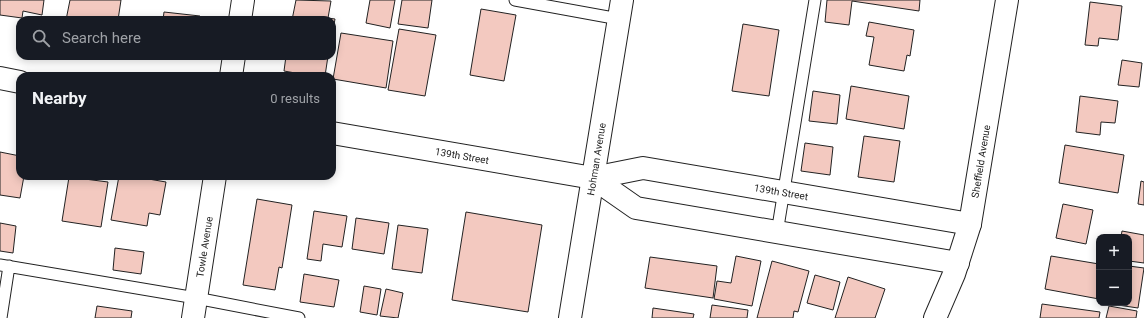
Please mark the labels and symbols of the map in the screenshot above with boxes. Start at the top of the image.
street label: Hohman Avenue [585,122,607,196]
street label: Sheffield Avenue [969,124,992,199]
street label: 139th Street [434,145,490,165]
street label: 139th Street [753,182,809,202]
street label: Towle Avenue [194,216,214,278]

